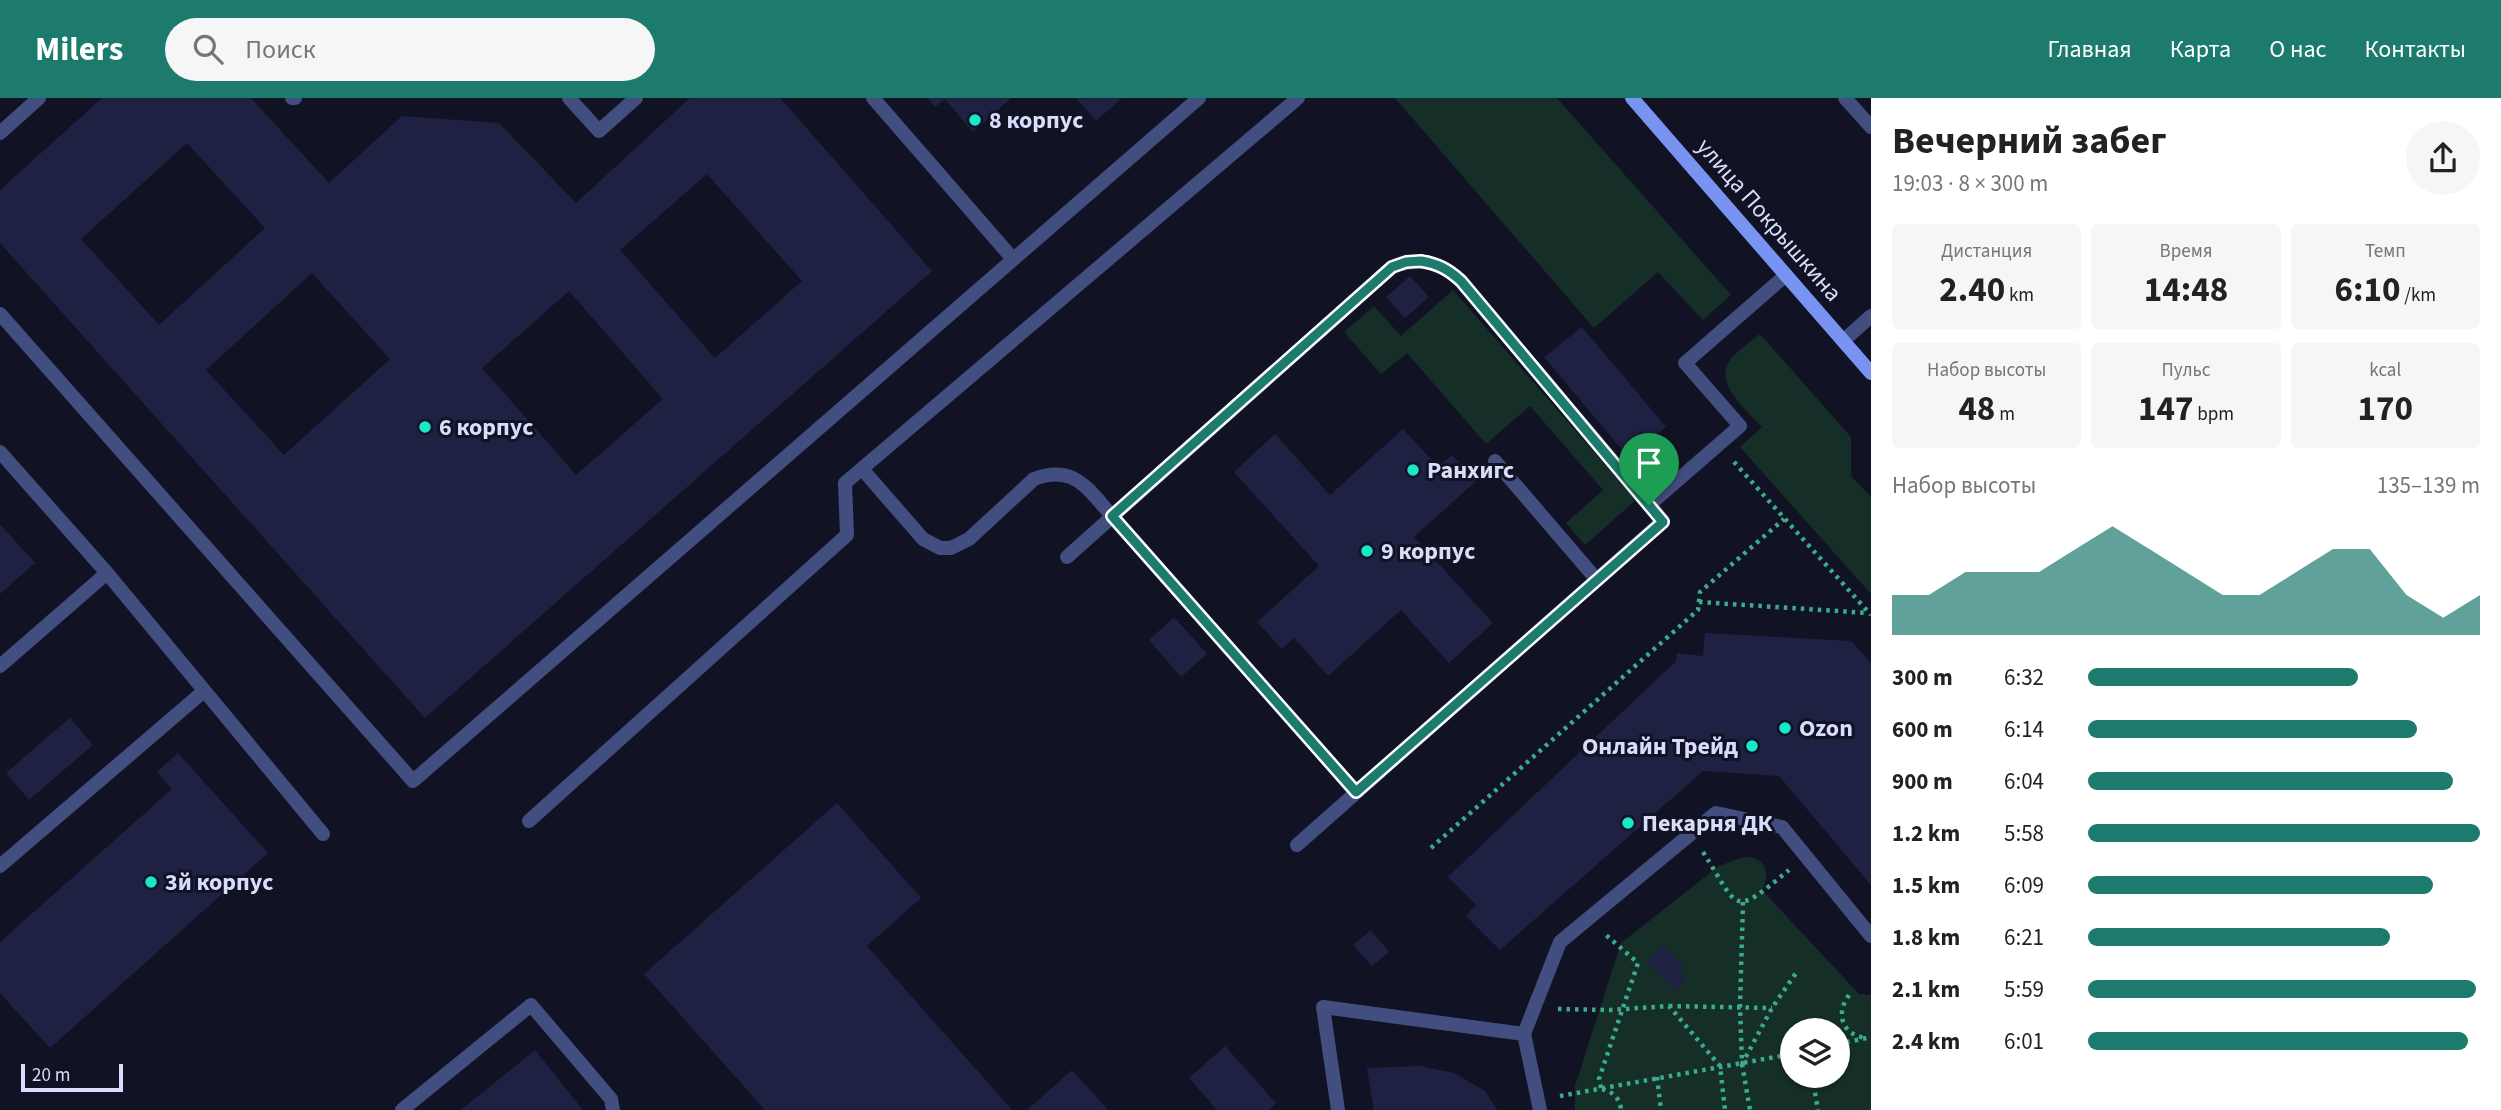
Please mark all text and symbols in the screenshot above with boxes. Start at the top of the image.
search box [165,18,655,81]
text: Milers [35,26,123,73]
icon: search [189,30,227,68]
text: Поиск [245,31,316,68]
text: Главная [2047,32,2132,67]
text: Карта [2170,32,2231,67]
text: О нас [2269,32,2326,67]
text: Контакты [2364,32,2466,67]
place label: 8 корпус [989,103,1083,138]
marker: 8 корпус [967,112,983,128]
text: Вечерний забег [1892,114,2167,168]
button: share [2406,121,2480,195]
street label: улица Покрышкина [1688,131,1850,309]
text: 19:03 · 8 × 300 m [1892,167,2048,200]
text: Дистанция [1941,238,2032,265]
text: Время [2160,238,2212,265]
text: Темп [2365,238,2406,265]
text: 2.40 [1939,265,2005,315]
text: 14:48 [2144,265,2228,315]
text: 6:10 [2335,265,2400,315]
text: km [2005,282,2034,309]
text: /km [2400,282,2436,309]
text: Набор высоты [1927,357,2046,384]
text: Пульс [2161,357,2211,384]
text: kcal [2369,357,2401,384]
text: 48 [1958,384,1995,434]
text: 147 [2138,384,2193,434]
text: 170 [2358,384,2413,434]
text: m [1995,401,2015,428]
text: bpm [2193,401,2234,428]
place label: 6 корпус [439,410,533,445]
marker: 6 корпус [417,419,433,435]
pin [1619,433,1679,505]
icon: arrive [1630,444,1668,482]
place label: Ранхигс [1427,453,1514,488]
marker: Ранхигс [1405,462,1421,478]
text: Набор высоты [1892,469,2036,502]
text: 135–139 m [2377,469,2480,502]
place label: 9 корпус [1381,534,1475,569]
marker: 9 корпус [1359,543,1375,559]
text: 300 m [1892,661,1953,694]
text: 6:32 [2004,661,2044,694]
place label: Ozon [1799,711,1853,746]
text: 600 m [1892,713,1953,746]
text: 6:14 [2004,713,2044,746]
marker: Ozon [1777,720,1793,736]
place label: Онлайн Трейд [1582,729,1738,764]
marker: Онлайн Трейд [1744,738,1760,754]
text: 900 m [1892,765,1953,798]
text: 6:04 [2004,765,2044,798]
place label: Пекарня ДК [1642,806,1772,841]
marker: Пекарня ДК [1620,815,1636,831]
text: 1.2 km [1892,817,1960,850]
text: 5:58 [2004,817,2044,850]
place label: 3й корпус [165,865,273,900]
text: 1.5 km [1892,869,1960,902]
text: 6:09 [2004,869,2044,902]
marker: 3й корпус [143,874,159,890]
text: 1.8 km [1892,921,1960,954]
text: 6:21 [2004,921,2044,954]
text: 2.1 km [1892,973,1960,1006]
text: 5:59 [2004,973,2044,1006]
map controls [1780,1018,1850,1088]
button: layers [1780,1018,1850,1088]
text: 2.4 km [1892,1025,1960,1058]
text: 6:01 [2004,1025,2044,1058]
scale bar [21,1061,122,1093]
text: 20 m [32,1062,70,1089]

